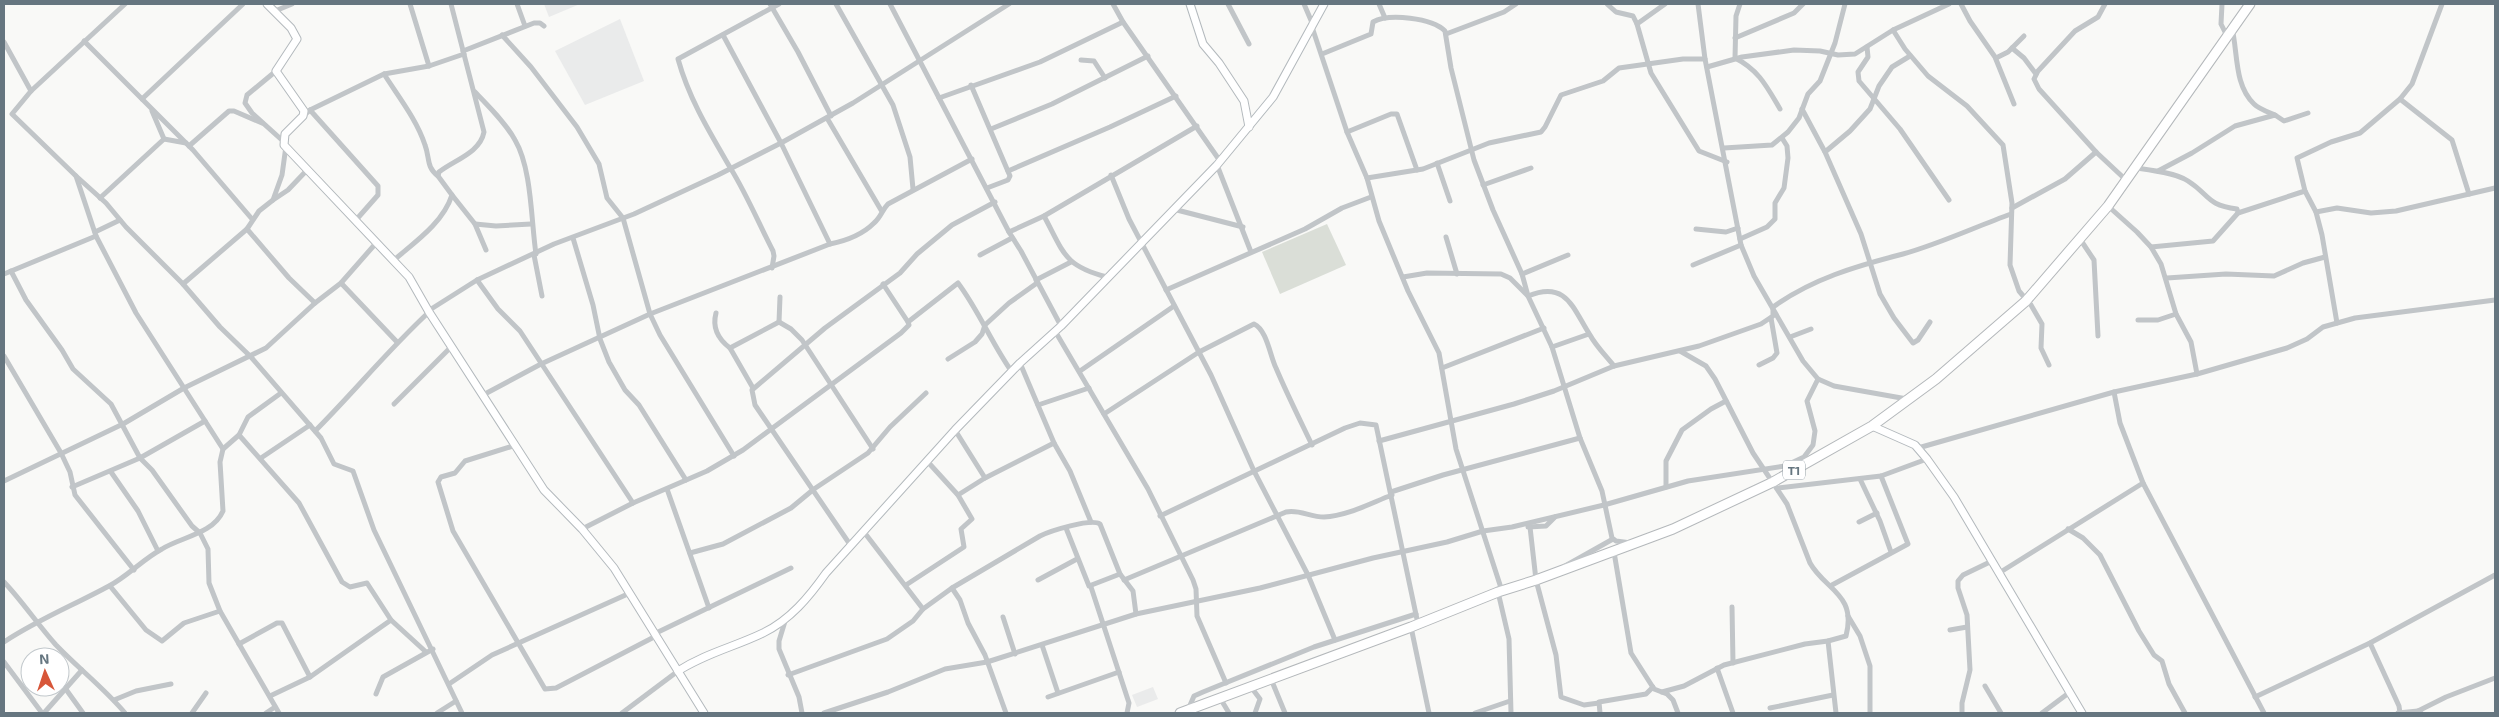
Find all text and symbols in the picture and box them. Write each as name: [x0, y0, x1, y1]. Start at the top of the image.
road number: T1: [1783, 460, 1805, 480]
north arrow: [20, 647, 70, 697]
text: N: [39, 650, 50, 667]

